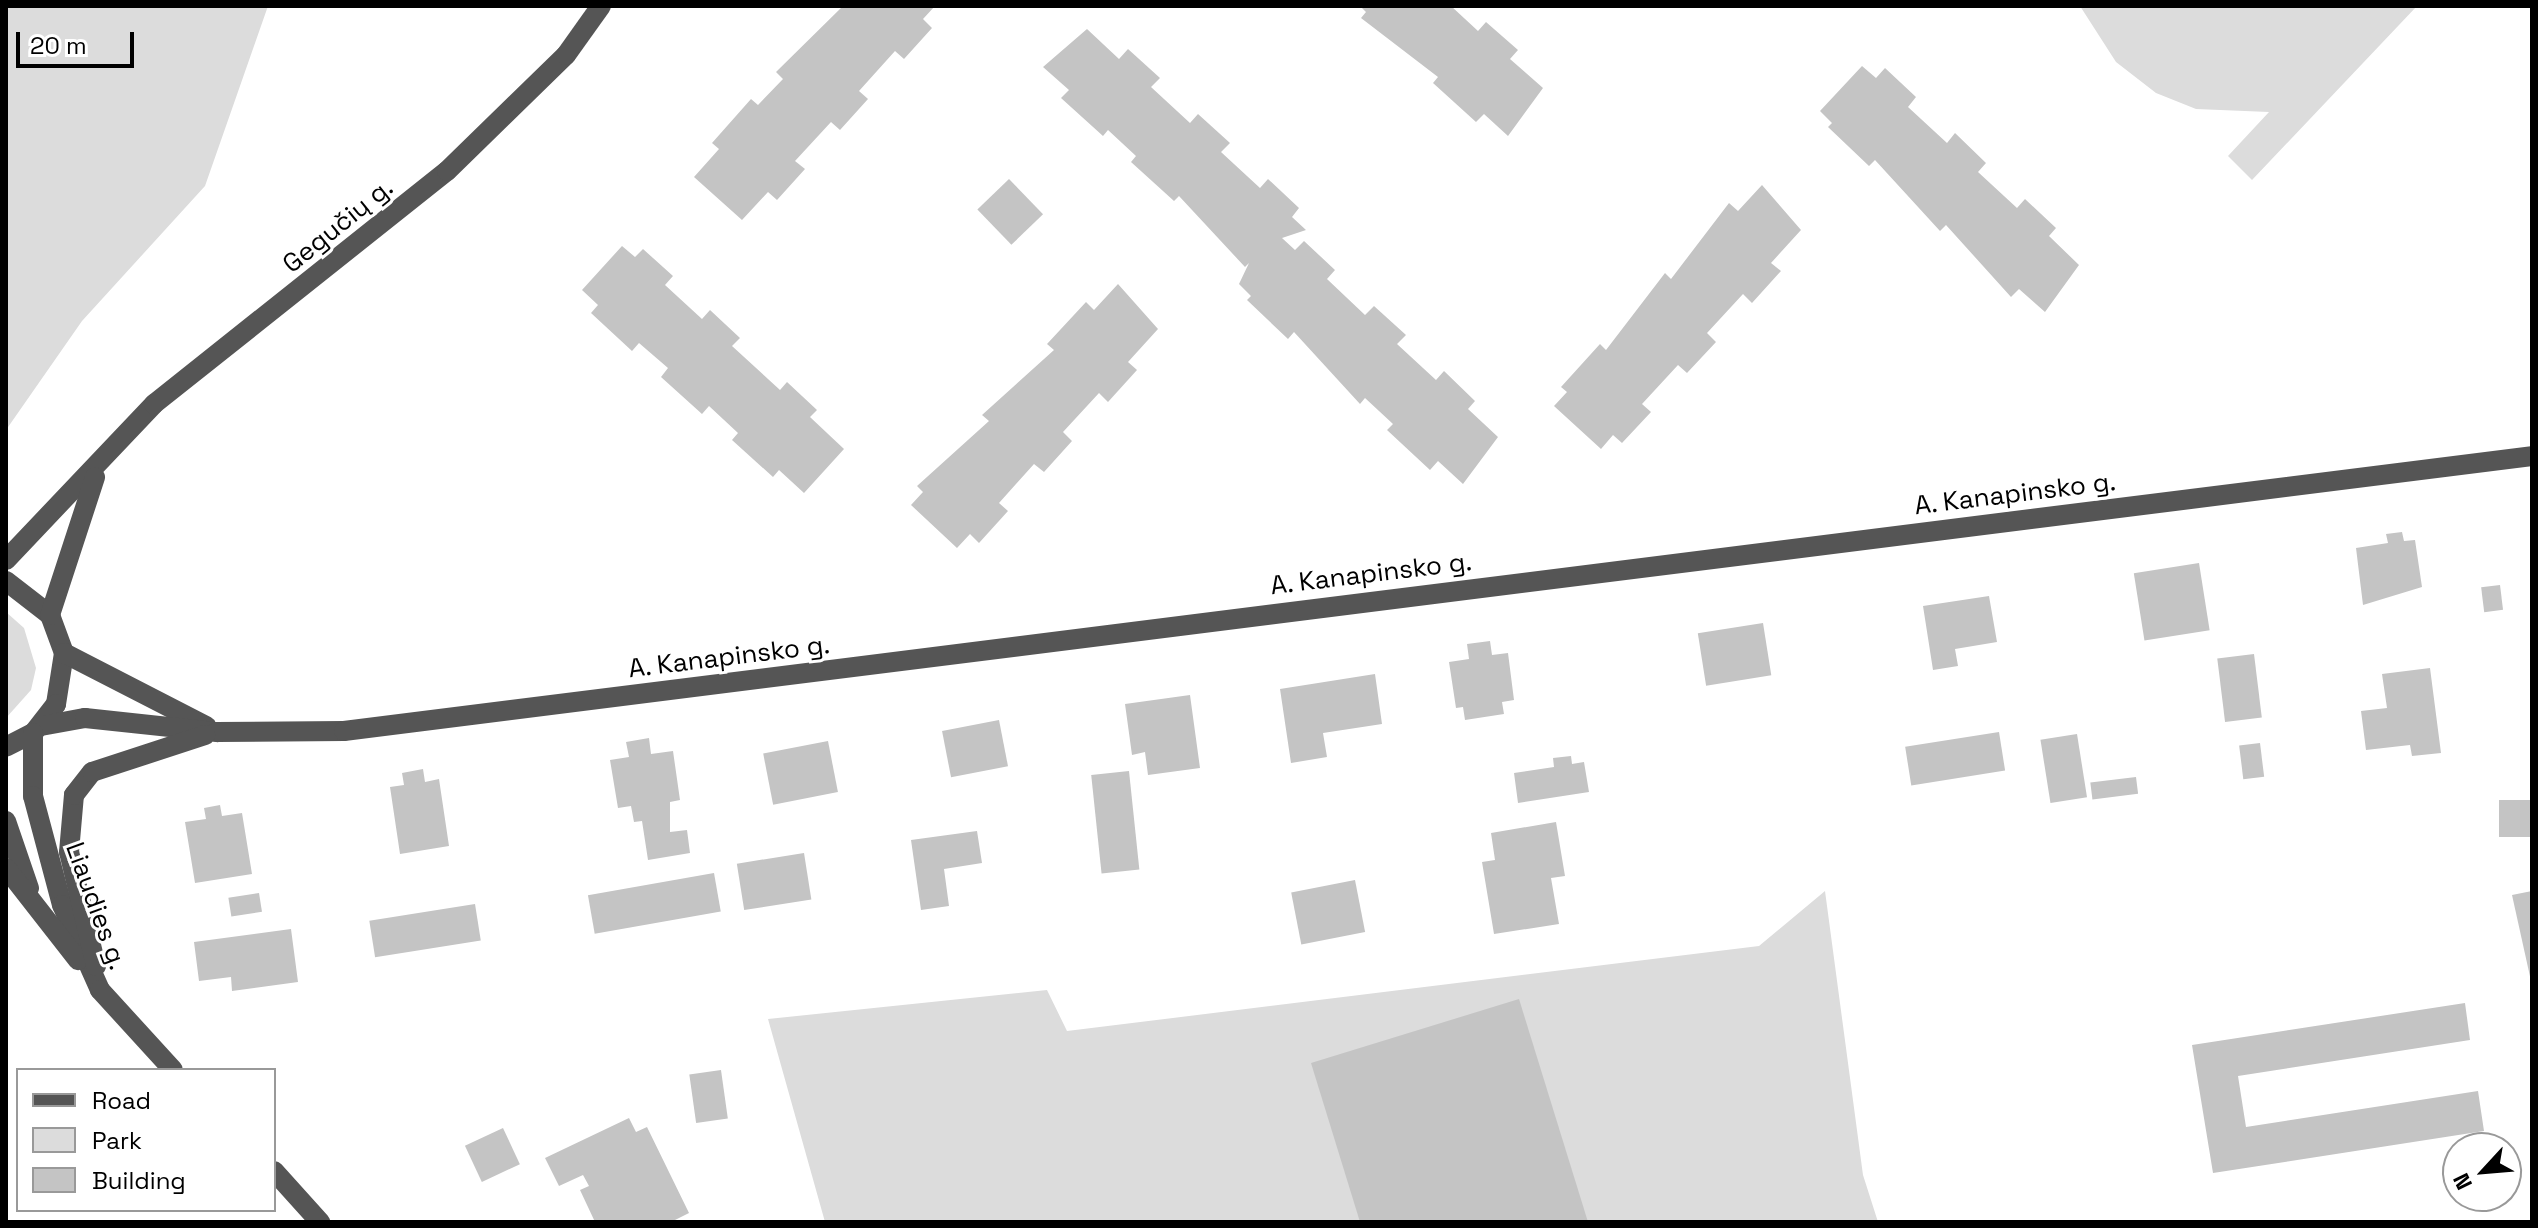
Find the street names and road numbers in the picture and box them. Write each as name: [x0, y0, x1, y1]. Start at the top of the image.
street label: Gegučių g.: [277, 172, 399, 280]
street label: A. Kanapinsko g.: [1912, 466, 2118, 522]
street label: A. Kanapinsko g.: [1268, 546, 1474, 602]
street label: A. Kanapinsko g.: [626, 629, 832, 685]
street label: Liaudies g.: [59, 838, 133, 974]

